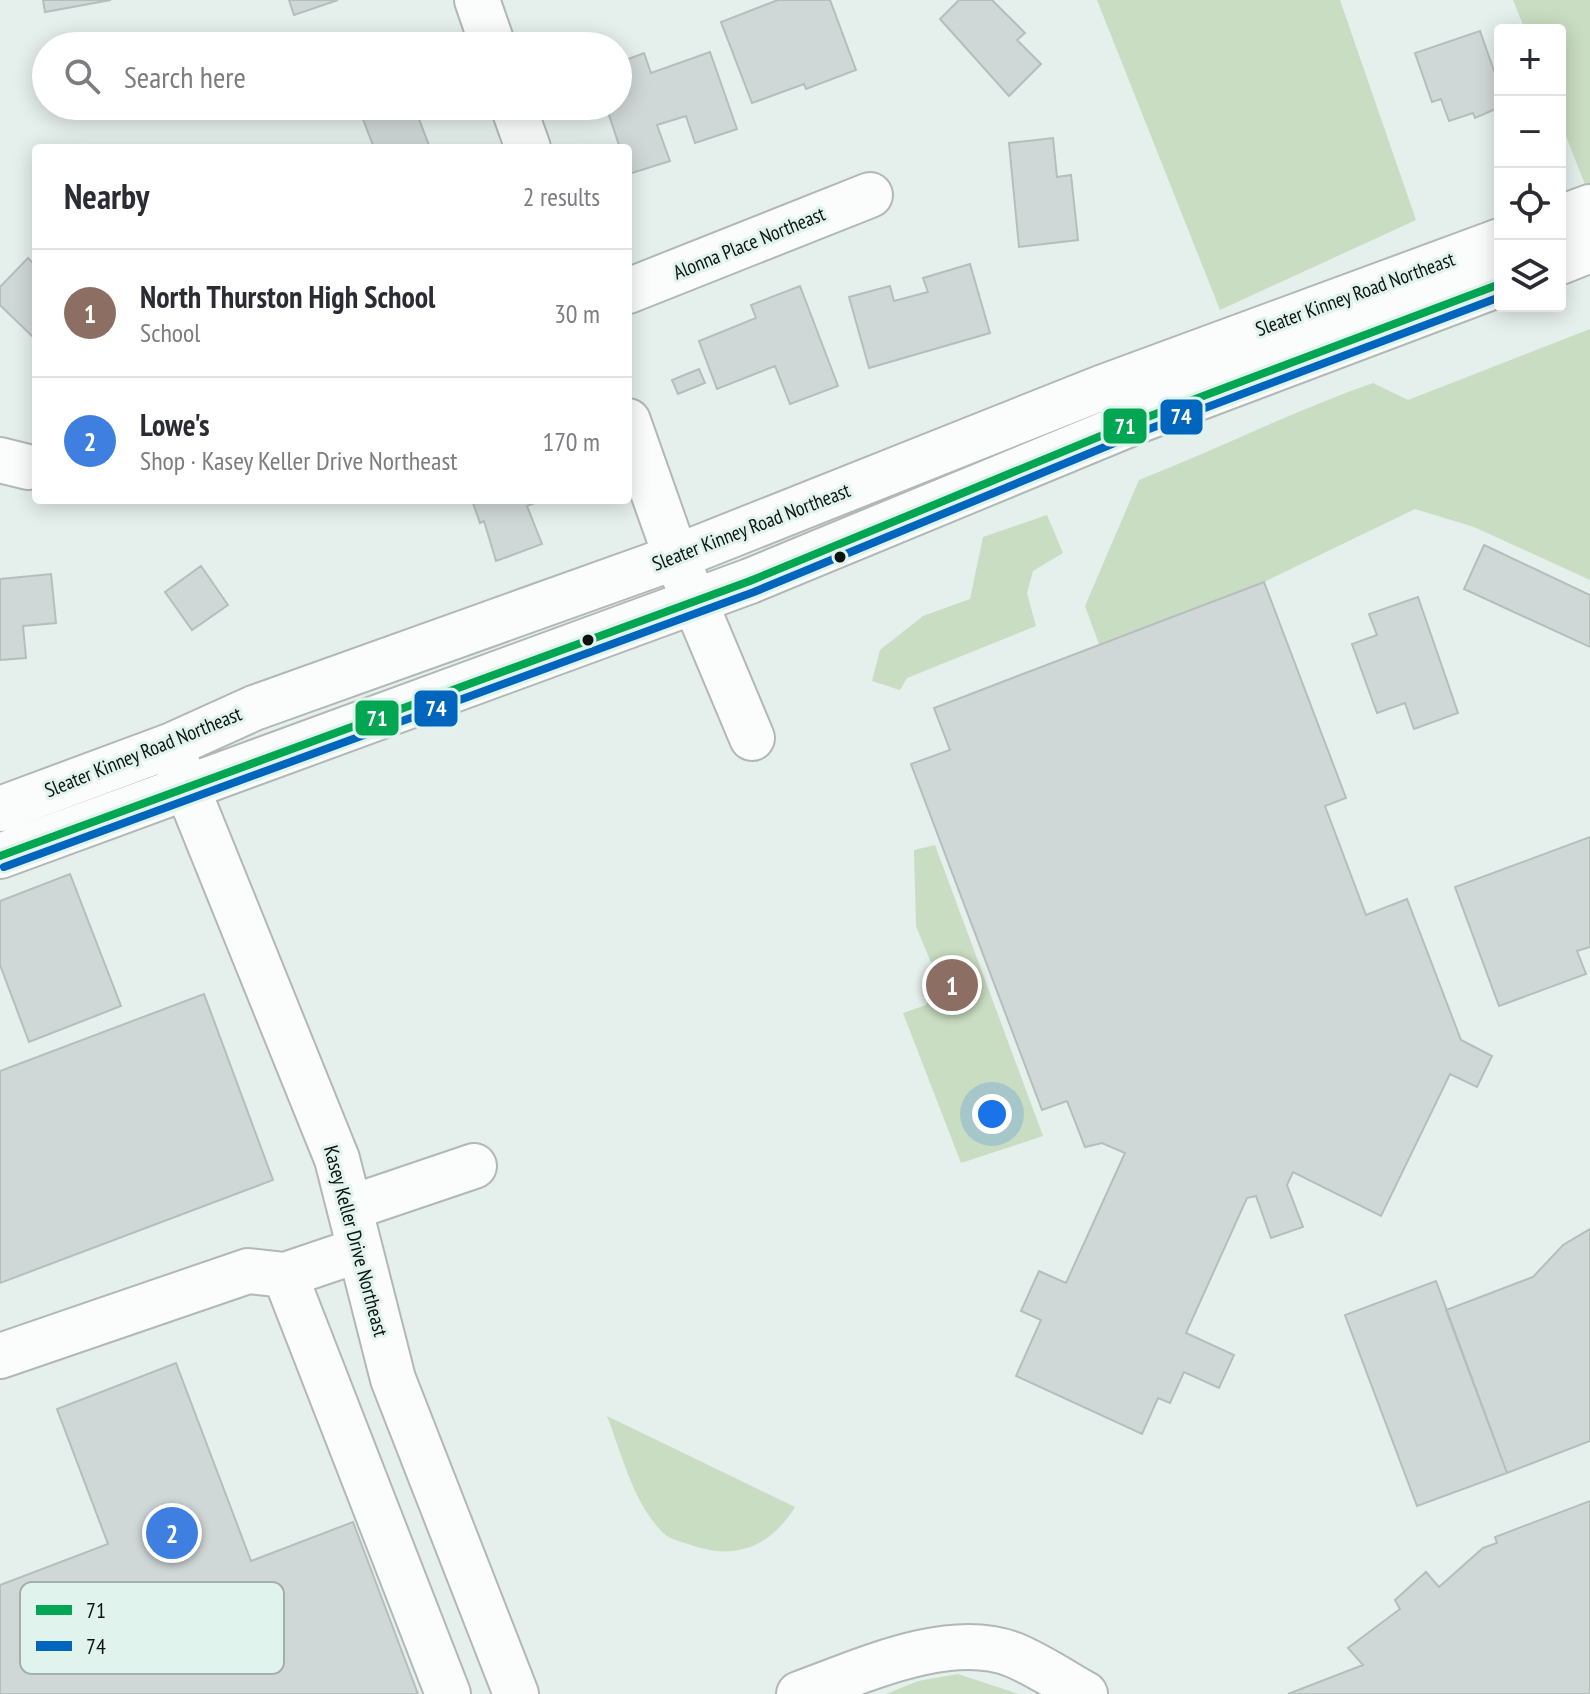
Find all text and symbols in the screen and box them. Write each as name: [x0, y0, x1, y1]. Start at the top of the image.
map controls: [1494, 24, 1566, 312]
button: +: [1494, 24, 1566, 96]
search box: [32, 32, 632, 120]
icon: search: [60, 54, 104, 98]
text: Search here: [124, 57, 246, 96]
button: −: [1494, 96, 1566, 168]
button: locate: [1494, 168, 1566, 240]
text: Nearby: [64, 174, 149, 218]
text: 2 results: [523, 180, 600, 213]
street label: Alonna Place Northeast: [669, 200, 829, 285]
button: layers: [1494, 240, 1566, 312]
street label: Sleater Kinney Road Northeast: [1252, 246, 1459, 342]
text: North Thurston High School: [140, 277, 435, 316]
text: 1: [84, 297, 96, 330]
text: 30 m: [554, 297, 600, 330]
text: School: [140, 316, 200, 349]
line badge: 74: [1159, 398, 1204, 436]
text: 74: [1170, 402, 1192, 430]
text: Lowe's: [140, 405, 209, 444]
line badge: 71: [1102, 407, 1148, 445]
text: 71: [1114, 412, 1136, 440]
text: 2: [84, 425, 96, 458]
text: 170 m: [542, 425, 600, 458]
text: Shop · Kasey Keller Drive Northeast: [140, 444, 457, 477]
street label: Sleater Kinney Road Northeast: [648, 477, 854, 577]
unlabelled marker: [832, 549, 848, 565]
unlabelled marker: [580, 632, 596, 648]
line badge: 74: [413, 689, 459, 728]
text: 74: [425, 694, 447, 722]
line badge: 71: [354, 699, 400, 737]
street label: Sleater Kinney Road Northeast: [41, 700, 246, 803]
text: 71: [366, 704, 388, 732]
pin: 1: [926, 955, 978, 1015]
your location: [972, 1094, 1012, 1134]
street label: Kasey Keller Drive Northeast: [318, 1143, 394, 1340]
pin: 2: [146, 1503, 198, 1563]
legend: [20, 1582, 284, 1674]
text: 71: [86, 1596, 106, 1624]
text: 74: [86, 1632, 106, 1660]

